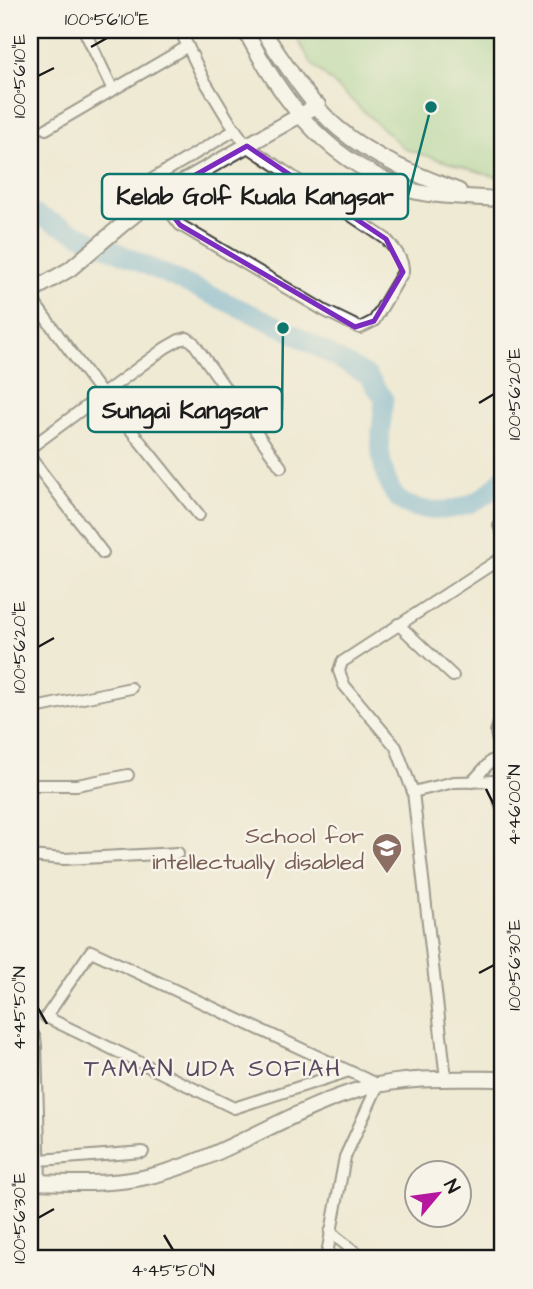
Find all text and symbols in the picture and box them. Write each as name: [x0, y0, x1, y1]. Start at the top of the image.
text: 100°56'10"E: [65, 7, 150, 32]
text: 100°56'10"E: [7, 33, 32, 118]
callout: Kelab Golf Kuala Kangsar: [102, 174, 408, 219]
text: Kelab Golf Kuala Kangsar: [116, 180, 394, 215]
text: 100°56'20"E: [502, 347, 527, 440]
callout: Sungai Kangsar: [88, 387, 282, 432]
text: Sungai Kangsar: [101, 394, 269, 429]
text: 100°56'20"E: [7, 600, 32, 693]
text: 4°46'00"N: [502, 765, 527, 845]
place label: School for intellectually disabled: [152, 820, 364, 879]
school or university icon: School for intellectually disabled: [370, 831, 404, 875]
text: 100°56'30"E: [502, 919, 527, 1011]
text: 4°45'50"N: [7, 966, 32, 1050]
district label: TAMAN UDA SOFIAH: [84, 1052, 342, 1086]
north arrow: [404, 1160, 474, 1230]
text: 100°56'30"E: [7, 1172, 32, 1264]
text: N: [437, 1175, 466, 1198]
text: 4°45'50"N: [131, 1258, 215, 1283]

